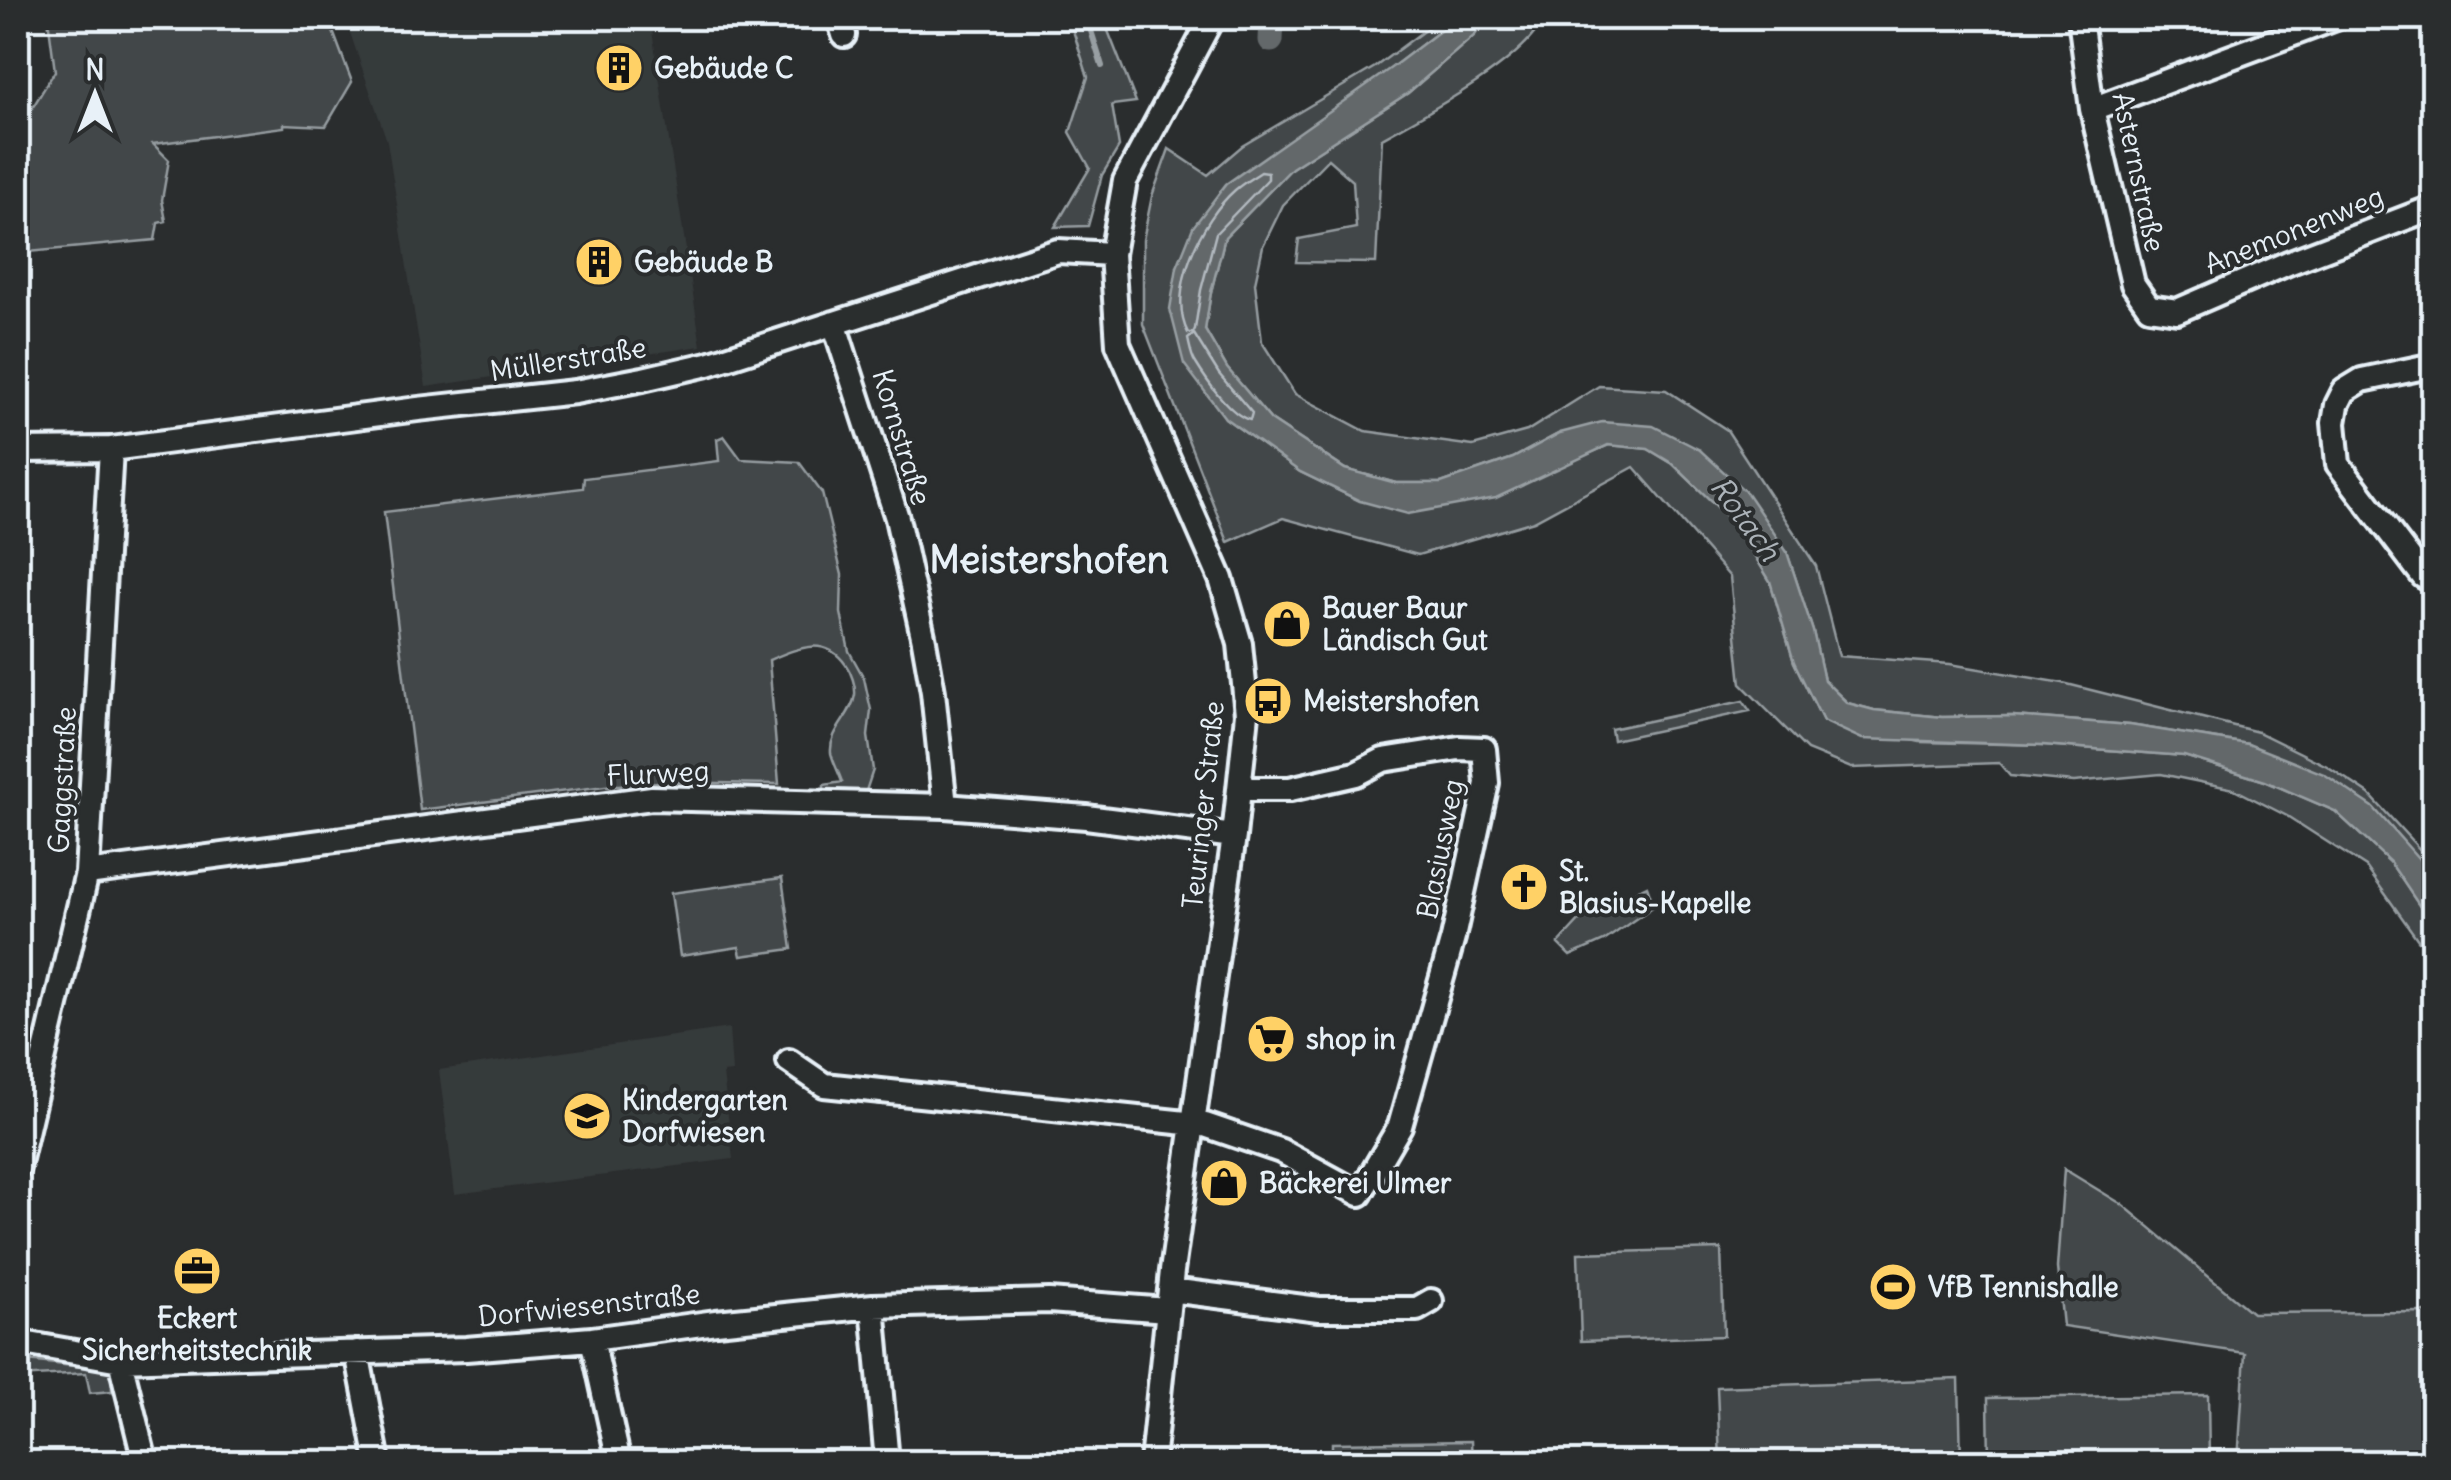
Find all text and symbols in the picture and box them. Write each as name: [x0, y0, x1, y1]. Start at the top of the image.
building icon: Gebäude C: [593, 42, 645, 94]
north arrow: [45, 45, 145, 145]
place label: Gebäude C: [654, 50, 793, 86]
text: N: [85, 52, 105, 88]
street label: Asternstraße: [2105, 89, 2173, 255]
street label: Anemonenweg: [2199, 178, 2389, 282]
building icon: Gebäude B: [573, 236, 625, 288]
place label: Gebäude B: [634, 244, 773, 280]
street label: Müllerstraße: [487, 329, 649, 389]
street label: Kornstraße: [864, 365, 940, 509]
water label: Rotach: [1702, 469, 1790, 569]
district label: Meistershofen: [929, 536, 1169, 583]
place label: Bauer Baur Ländisch Gut: [1322, 590, 1488, 658]
shop icon: Bauer Baur Ländisch Gut: [1261, 598, 1313, 650]
bus stop icon: Meistershofen: [1242, 675, 1294, 727]
place label: Meistershofen: [1303, 683, 1480, 719]
street label: Teuringer Straße: [1174, 699, 1232, 911]
street label: Gaggstraße: [40, 706, 84, 854]
street label: Flurweg: [606, 752, 710, 794]
street label: Blasiusweg: [1409, 776, 1471, 922]
place label: St. Blasius-Kapelle: [1559, 853, 1751, 921]
church icon: St. Blasius-Kapelle: [1498, 861, 1550, 913]
supermarket icon: shop in: [1245, 1013, 1297, 1065]
place label: shop in: [1306, 1021, 1396, 1057]
place label: Kindergarten Dorfwiesen: [622, 1082, 788, 1150]
school or university icon: Kindergarten Dorfwiesen: [561, 1090, 613, 1142]
shop icon: Bäckerei Ulmer: [1198, 1157, 1250, 1209]
place label: Bäckerei Ulmer: [1259, 1165, 1452, 1201]
office icon: Eckert Sicherheitstechnik: [171, 1245, 223, 1297]
sports icon: VfB Tennishalle: [1867, 1261, 1919, 1313]
place label: VfB Tennishalle: [1928, 1269, 2119, 1305]
street label: Dorfwiesenstraße: [476, 1275, 702, 1335]
place label: Eckert Sicherheitstechnik: [82, 1300, 312, 1368]

